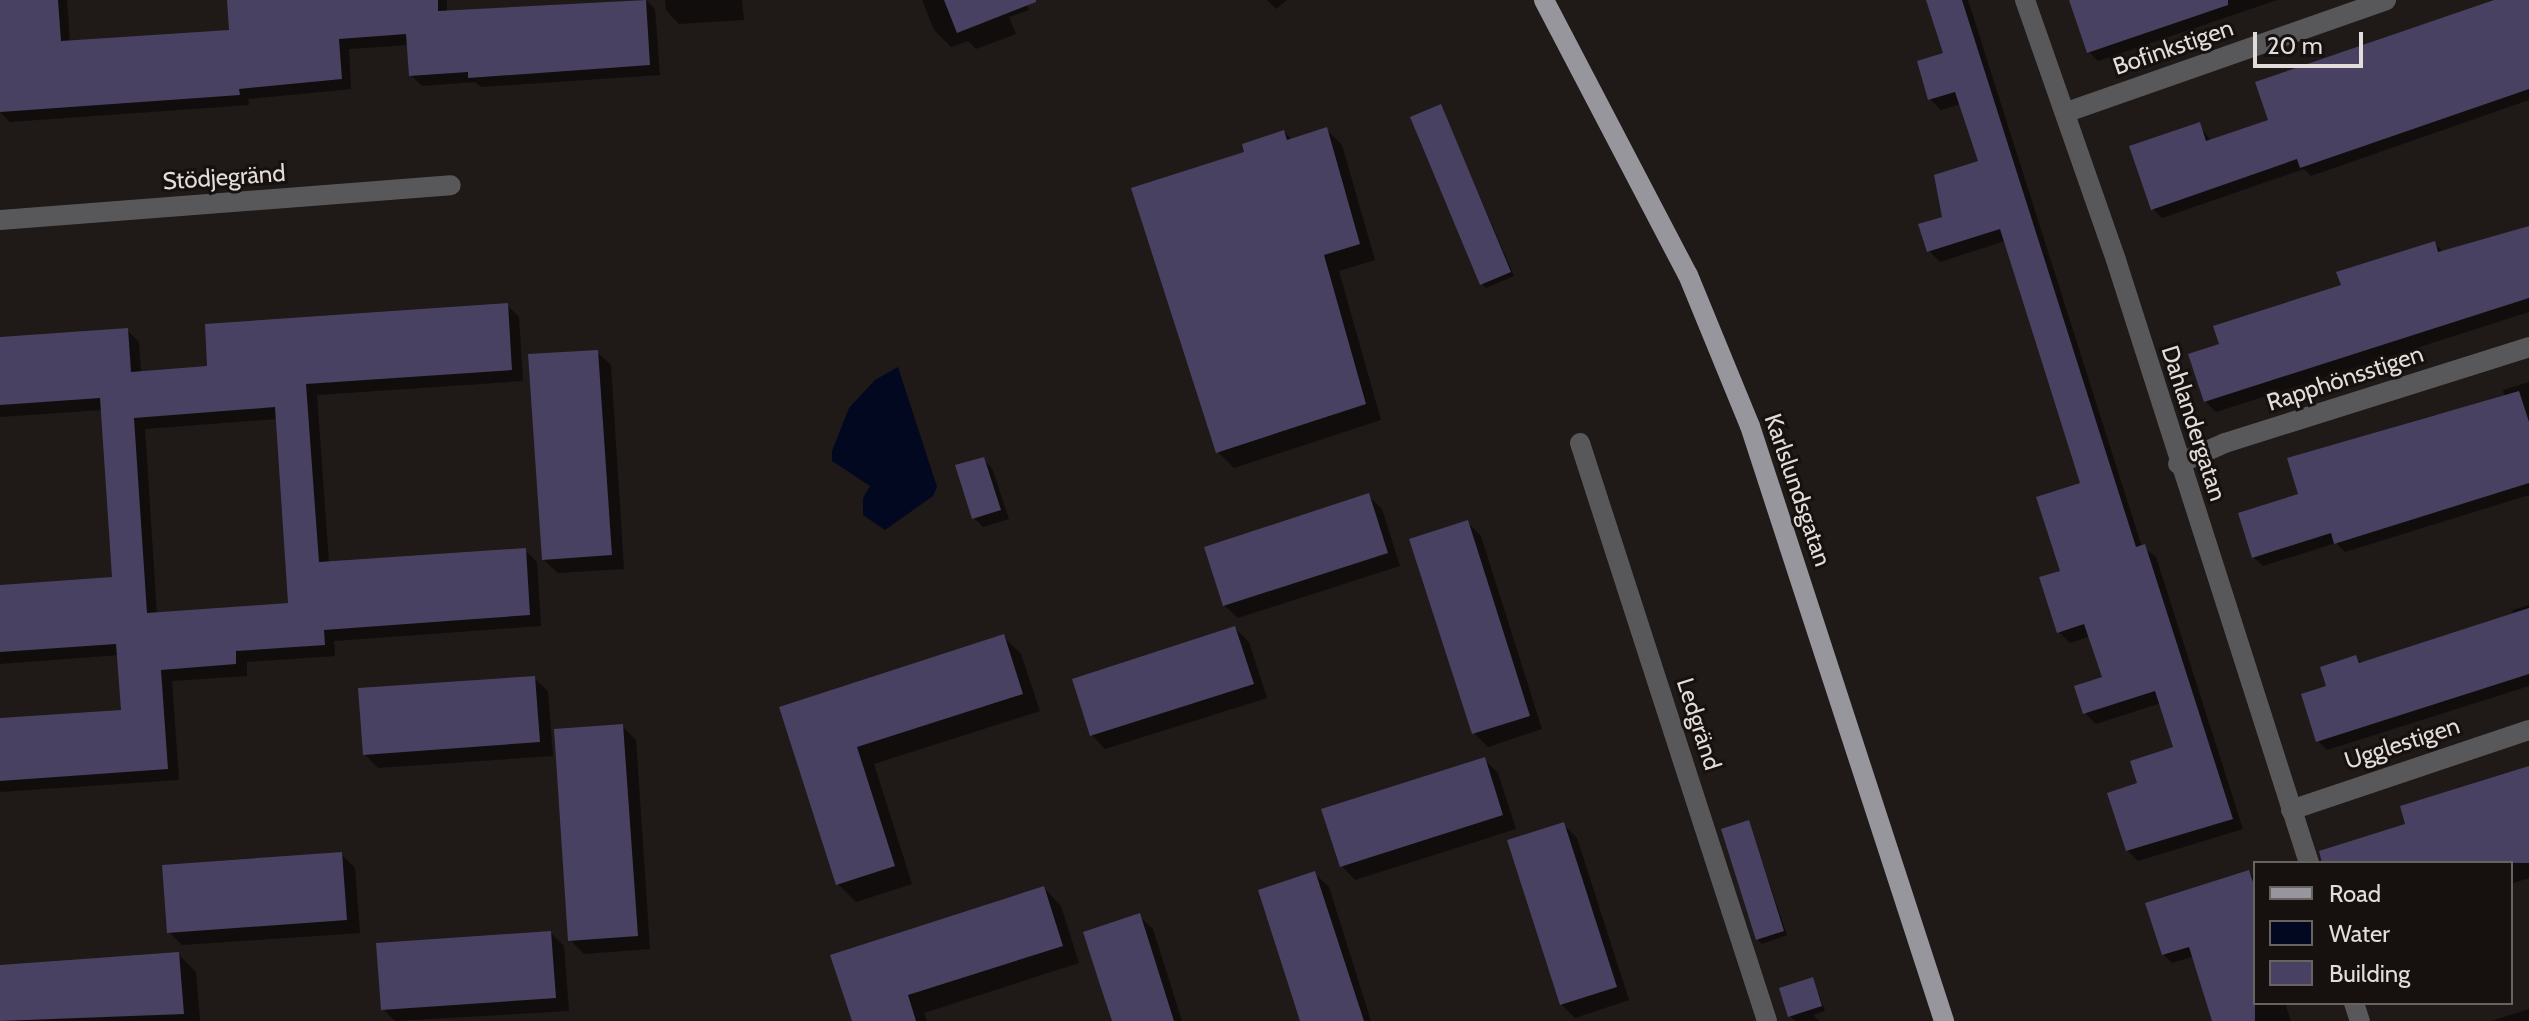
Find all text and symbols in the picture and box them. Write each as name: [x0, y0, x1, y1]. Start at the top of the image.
street label: Bofinkstigen: [2109, 13, 2237, 81]
scale bar: [2257, 16, 2367, 66]
text: 20 m: [2267, 31, 2323, 60]
street label: Stödjegränd: [162, 158, 286, 196]
street label: Rapphönsstigen: [2263, 339, 2427, 417]
street label: Dahlandergatan: [2155, 342, 2233, 504]
street label: Karlslundsgatan: [1758, 410, 1838, 570]
street label: Ledgränd: [1671, 674, 1727, 774]
street label: Ugglestigen: [2341, 711, 2463, 775]
legend: [2253, 861, 2513, 1005]
text: Road: [2329, 879, 2381, 908]
text: Water: [2329, 919, 2390, 948]
text: Building: [2329, 959, 2410, 988]

